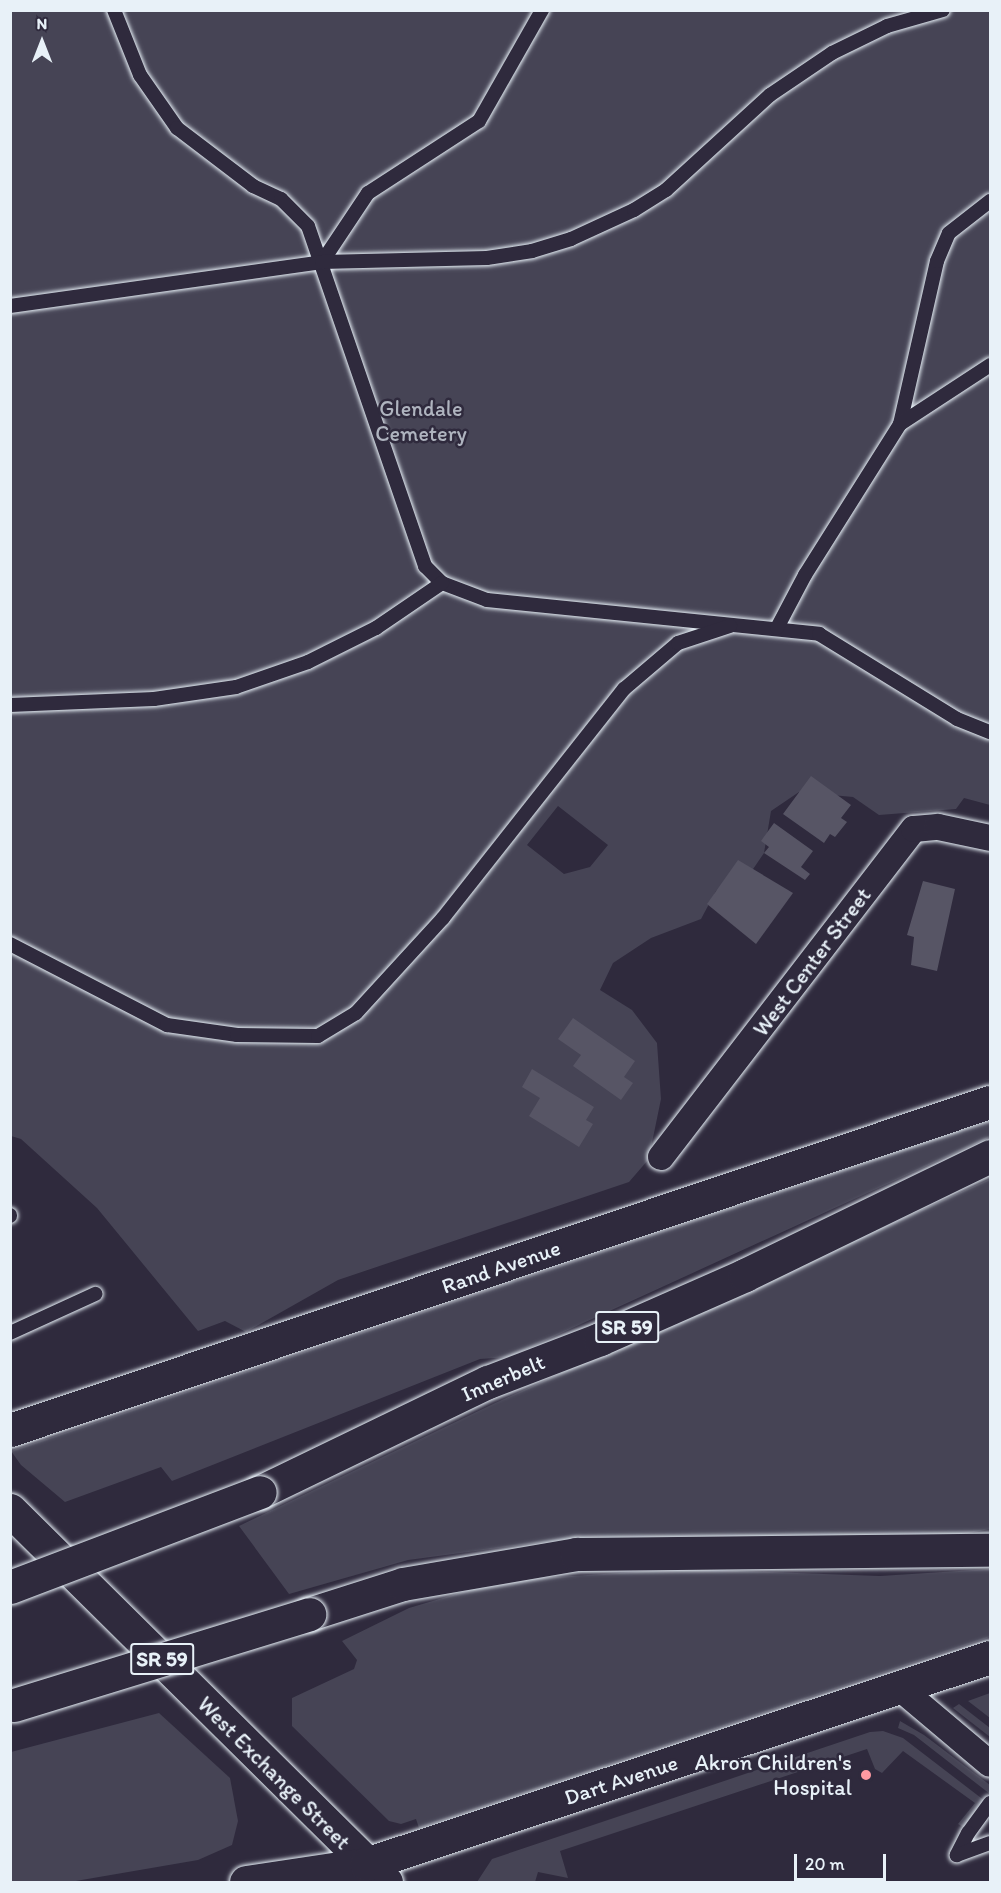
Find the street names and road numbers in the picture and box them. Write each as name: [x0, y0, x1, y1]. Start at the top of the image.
street label: West Center Street: [748, 883, 876, 1041]
street label: Rand Avenue: [439, 1235, 563, 1299]
road number: SR 59: [594, 1309, 660, 1345]
street label: Innerbelt: [457, 1349, 549, 1407]
road number: SR 59: [129, 1641, 195, 1677]
street label: West Exchange Street: [192, 1691, 356, 1855]
street label: Dart Avenue: [561, 1749, 681, 1811]

